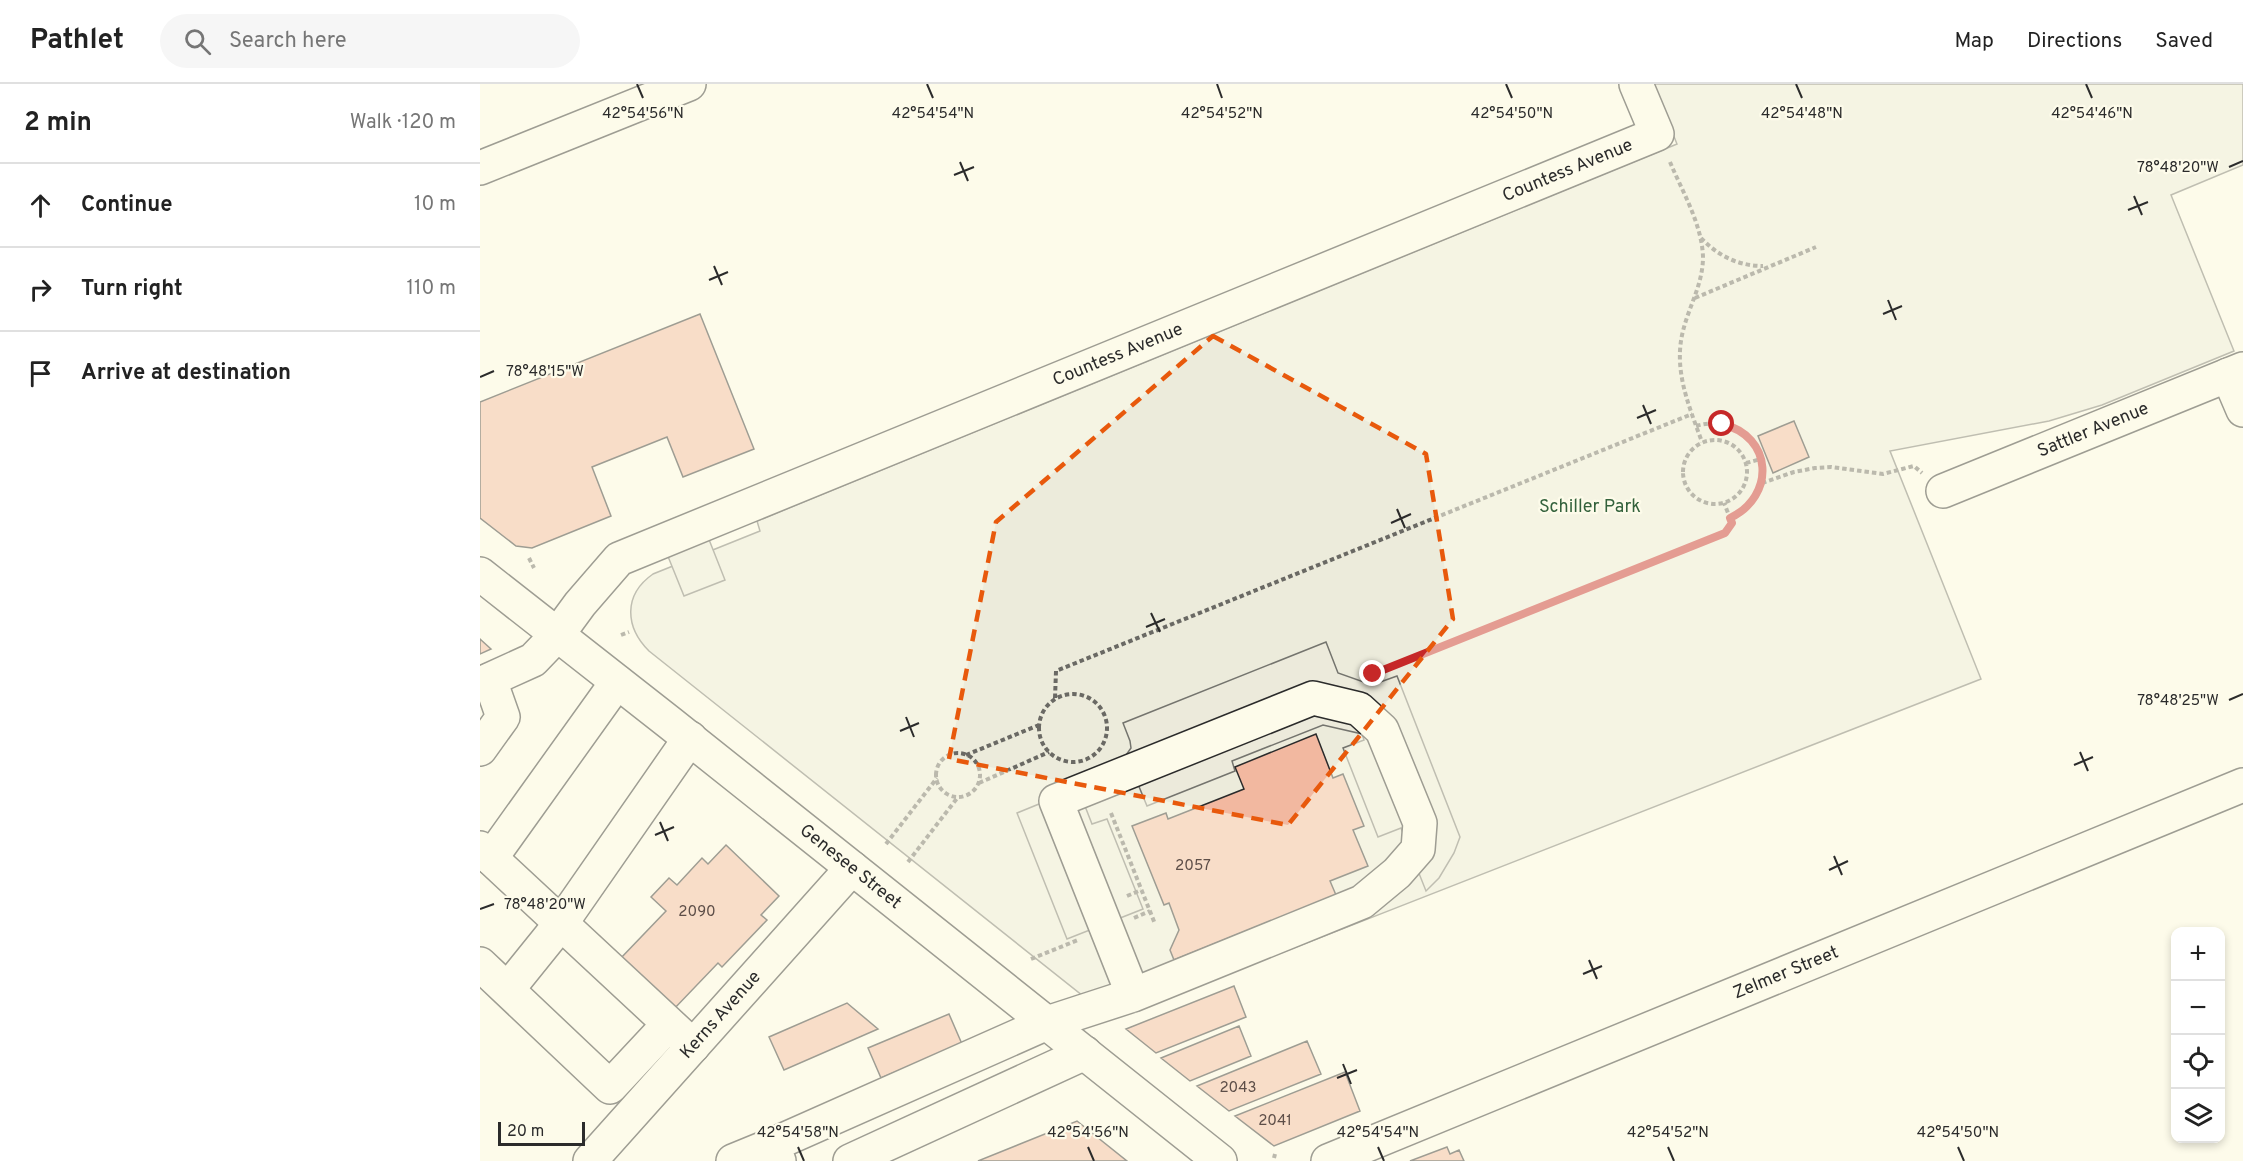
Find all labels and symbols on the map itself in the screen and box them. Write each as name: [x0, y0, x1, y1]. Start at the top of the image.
text: 42°54'56"N: [602, 105, 684, 124]
text: 42°54'54"N: [892, 105, 974, 124]
text: 42°54'52"N: [1181, 105, 1263, 124]
text: 42°54'50"N: [1471, 105, 1553, 124]
text: 42°54'48"N: [1761, 105, 1843, 124]
text: 42°54'46"N: [2051, 105, 2133, 124]
street label: Countess Avenue: [1499, 134, 1636, 208]
text: 78°48'20"W: [2137, 159, 2219, 178]
street label: Countess Avenue: [1049, 318, 1186, 392]
text: 78°48'15"W: [506, 363, 584, 382]
street label: Sattler Avenue: [2034, 397, 2152, 463]
route start: [1708, 410, 1734, 436]
park label: Schiller Park: [1539, 496, 1641, 519]
route end: [1359, 660, 1385, 686]
text: 78°48'25"W: [2137, 692, 2219, 711]
street label: Genesee Street: [795, 819, 906, 914]
house number: 2057: [1175, 857, 1211, 876]
text: 78°48'20"W: [504, 896, 586, 915]
house number: 2090: [678, 903, 716, 922]
street label: Zelmer Street: [1730, 941, 1842, 1005]
street label: Kerns Avenue: [675, 966, 766, 1064]
house number: 2043: [1219, 1079, 1257, 1098]
house number: 2041: [1258, 1112, 1292, 1131]
scale bar: [498, 1119, 585, 1146]
text: 42°54'58"N: [757, 1124, 839, 1143]
text: 42°54'56"N: [1047, 1124, 1129, 1143]
text: 42°54'54"N: [1337, 1124, 1419, 1143]
text: 42°54'52"N: [1627, 1124, 1709, 1143]
text: 42°54'50"N: [1917, 1124, 1999, 1143]

